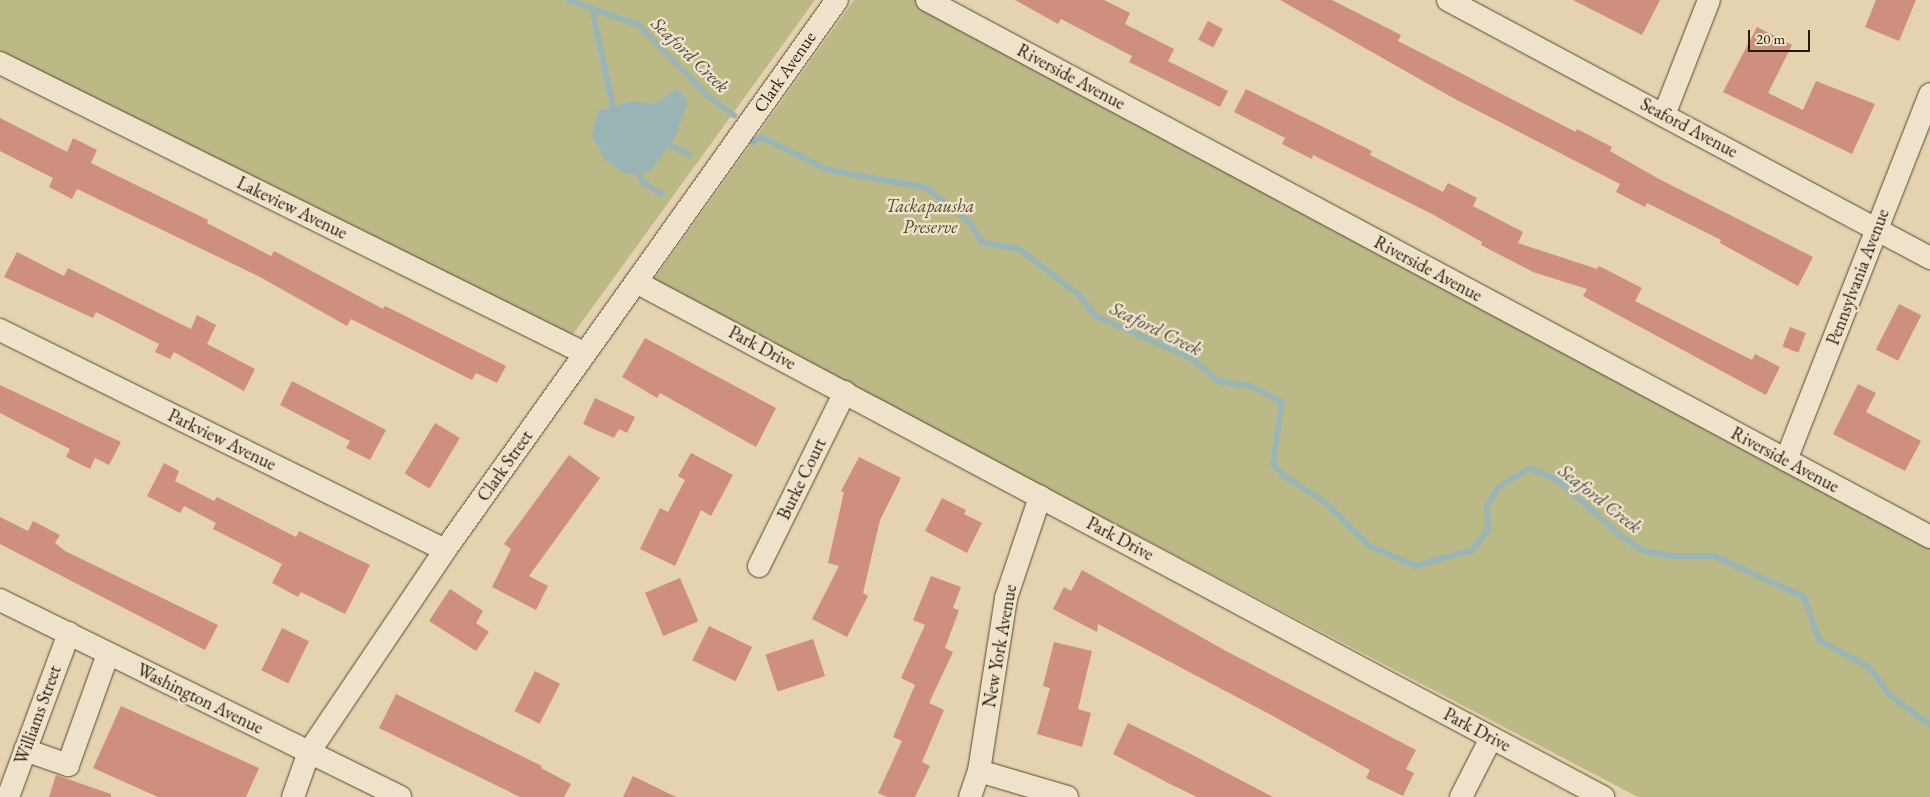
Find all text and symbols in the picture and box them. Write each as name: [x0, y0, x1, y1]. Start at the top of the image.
water label: Seaford Creek: [646, 12, 734, 98]
scale bar: [1750, 20, 1812, 52]
street label: Clark Avenue: [749, 27, 821, 117]
text: 20 m: [1756, 29, 1785, 48]
street label: Riverside Avenue: [1013, 39, 1129, 115]
street label: Seaford Avenue: [1637, 93, 1741, 163]
street label: Lakeview Avenue: [233, 172, 351, 244]
park label: Tackapausha Preserve: [886, 196, 974, 238]
street label: Pennsylvania Avenue: [1822, 206, 1894, 348]
street label: Riverside Avenue: [1370, 231, 1486, 307]
water label: Seaford Creek: [1106, 297, 1206, 361]
street label: Park Drive: [725, 321, 799, 375]
street label: Parkview Avenue: [164, 405, 280, 475]
street label: Riverside Avenue: [1727, 422, 1843, 498]
street label: Clark Street: [473, 426, 537, 506]
street label: Burke Court: [773, 435, 831, 523]
water label: Seaford Creek: [1554, 460, 1646, 538]
street label: Park Drive: [1083, 512, 1157, 566]
street label: New York Avenue: [979, 583, 1021, 709]
street label: Washington Avenue: [133, 659, 267, 739]
street label: Williams Street: [10, 663, 66, 767]
street label: Park Drive: [1440, 703, 1514, 757]

